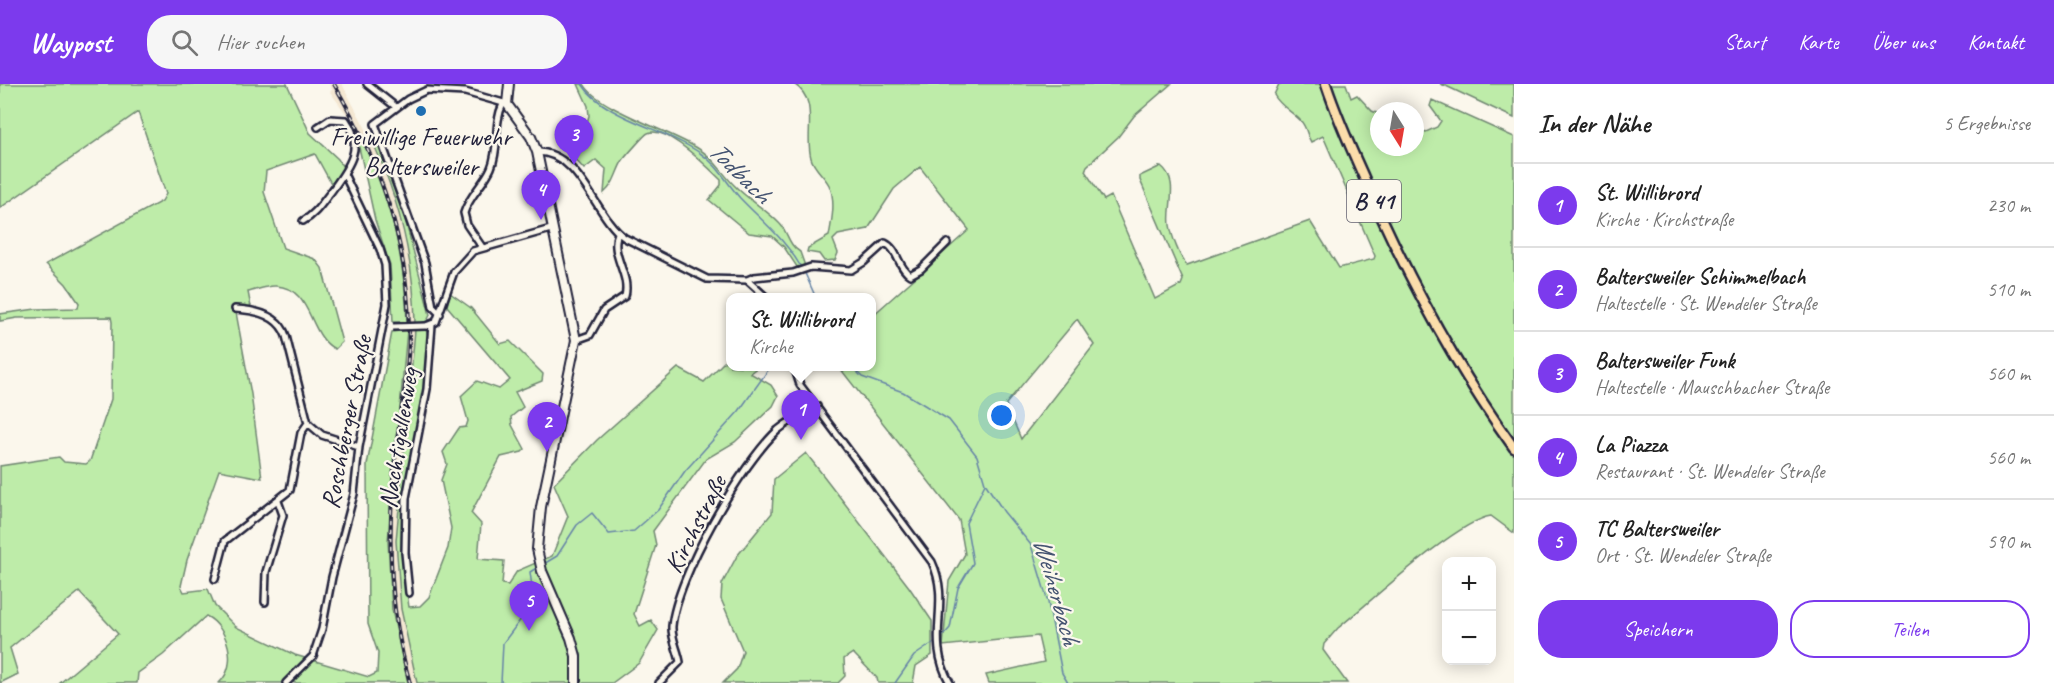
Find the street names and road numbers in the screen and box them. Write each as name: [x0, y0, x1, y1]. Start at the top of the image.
road number: B 41: [1347, 180, 1401, 222]
street label: Roschberger Straße: [314, 330, 380, 512]
street label: Nachtigallenweg: [371, 364, 426, 510]
street label: Kirchstraße: [657, 468, 735, 579]

